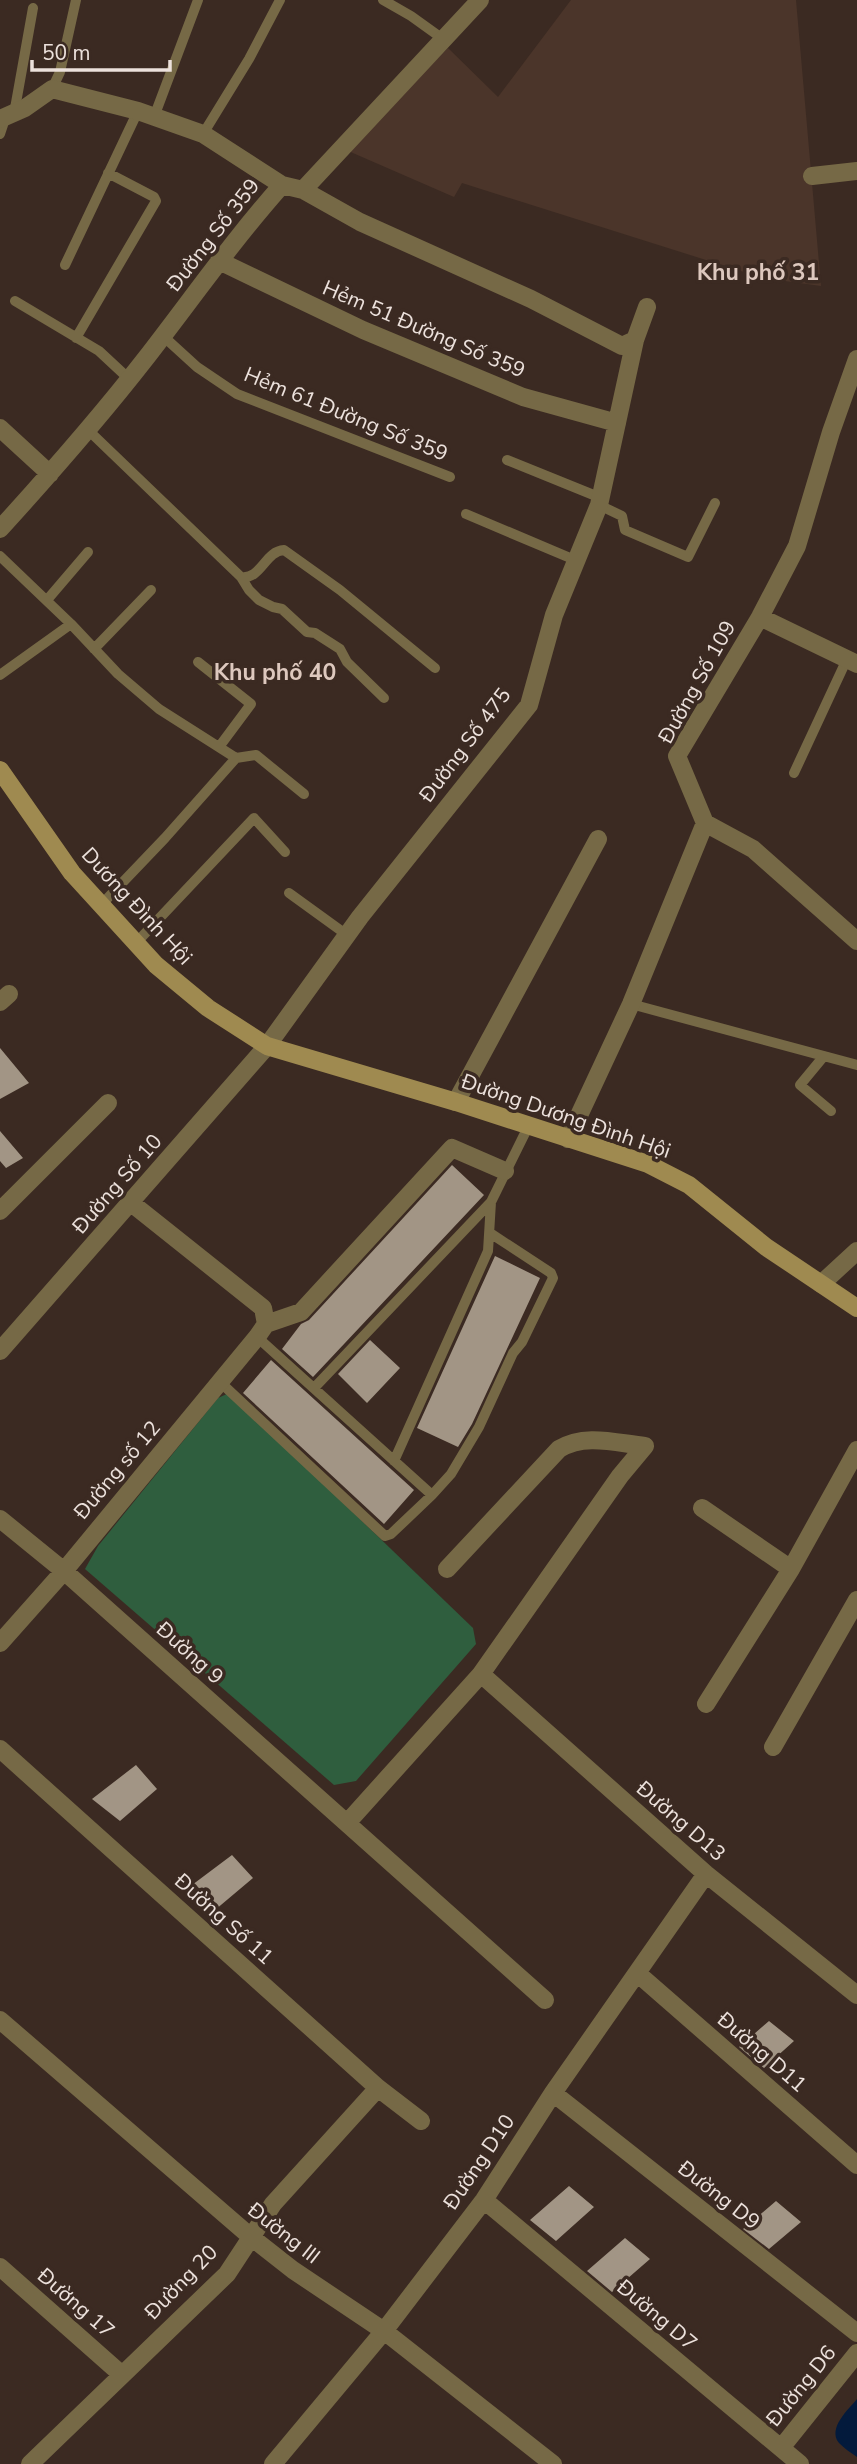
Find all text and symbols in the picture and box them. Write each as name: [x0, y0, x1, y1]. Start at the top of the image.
scale bar: [32, 28, 170, 72]
text: 50 m: [42, 39, 91, 67]
street label: Đường Số 359: [159, 173, 266, 298]
district label: Khu phố 31: [697, 257, 819, 288]
street label: Hẻm 51 Đường Số 359: [318, 274, 530, 384]
street label: Hẻm 61 Đường Số 359: [240, 360, 452, 468]
street label: Đường Số 109: [651, 616, 742, 749]
district label: Khu phố 40: [214, 657, 336, 688]
street label: Đường Số 475: [412, 682, 517, 809]
street label: Dương Đình Hội: [75, 841, 199, 971]
street label: Đường Dương Đình Hội: [457, 1067, 674, 1165]
street label: Đường Số 10: [65, 1128, 168, 1241]
street label: Đường số 12: [67, 1415, 167, 1526]
street label: Đường 9: [150, 1615, 230, 1691]
street label: Đường D13: [630, 1774, 731, 1867]
street label: Đường Số 11: [168, 1866, 279, 1971]
street label: Đường D11: [711, 2005, 812, 2098]
street label: Đường D10: [436, 2109, 521, 2216]
street label: Đường D9: [671, 2154, 766, 2236]
street label: Đường III: [241, 2195, 326, 2270]
street label: Đường 20: [138, 2239, 224, 2326]
street label: Đường 17: [31, 2261, 121, 2344]
street label: Đường D7: [610, 2273, 703, 2357]
street label: Đường D6: [759, 2340, 842, 2433]

